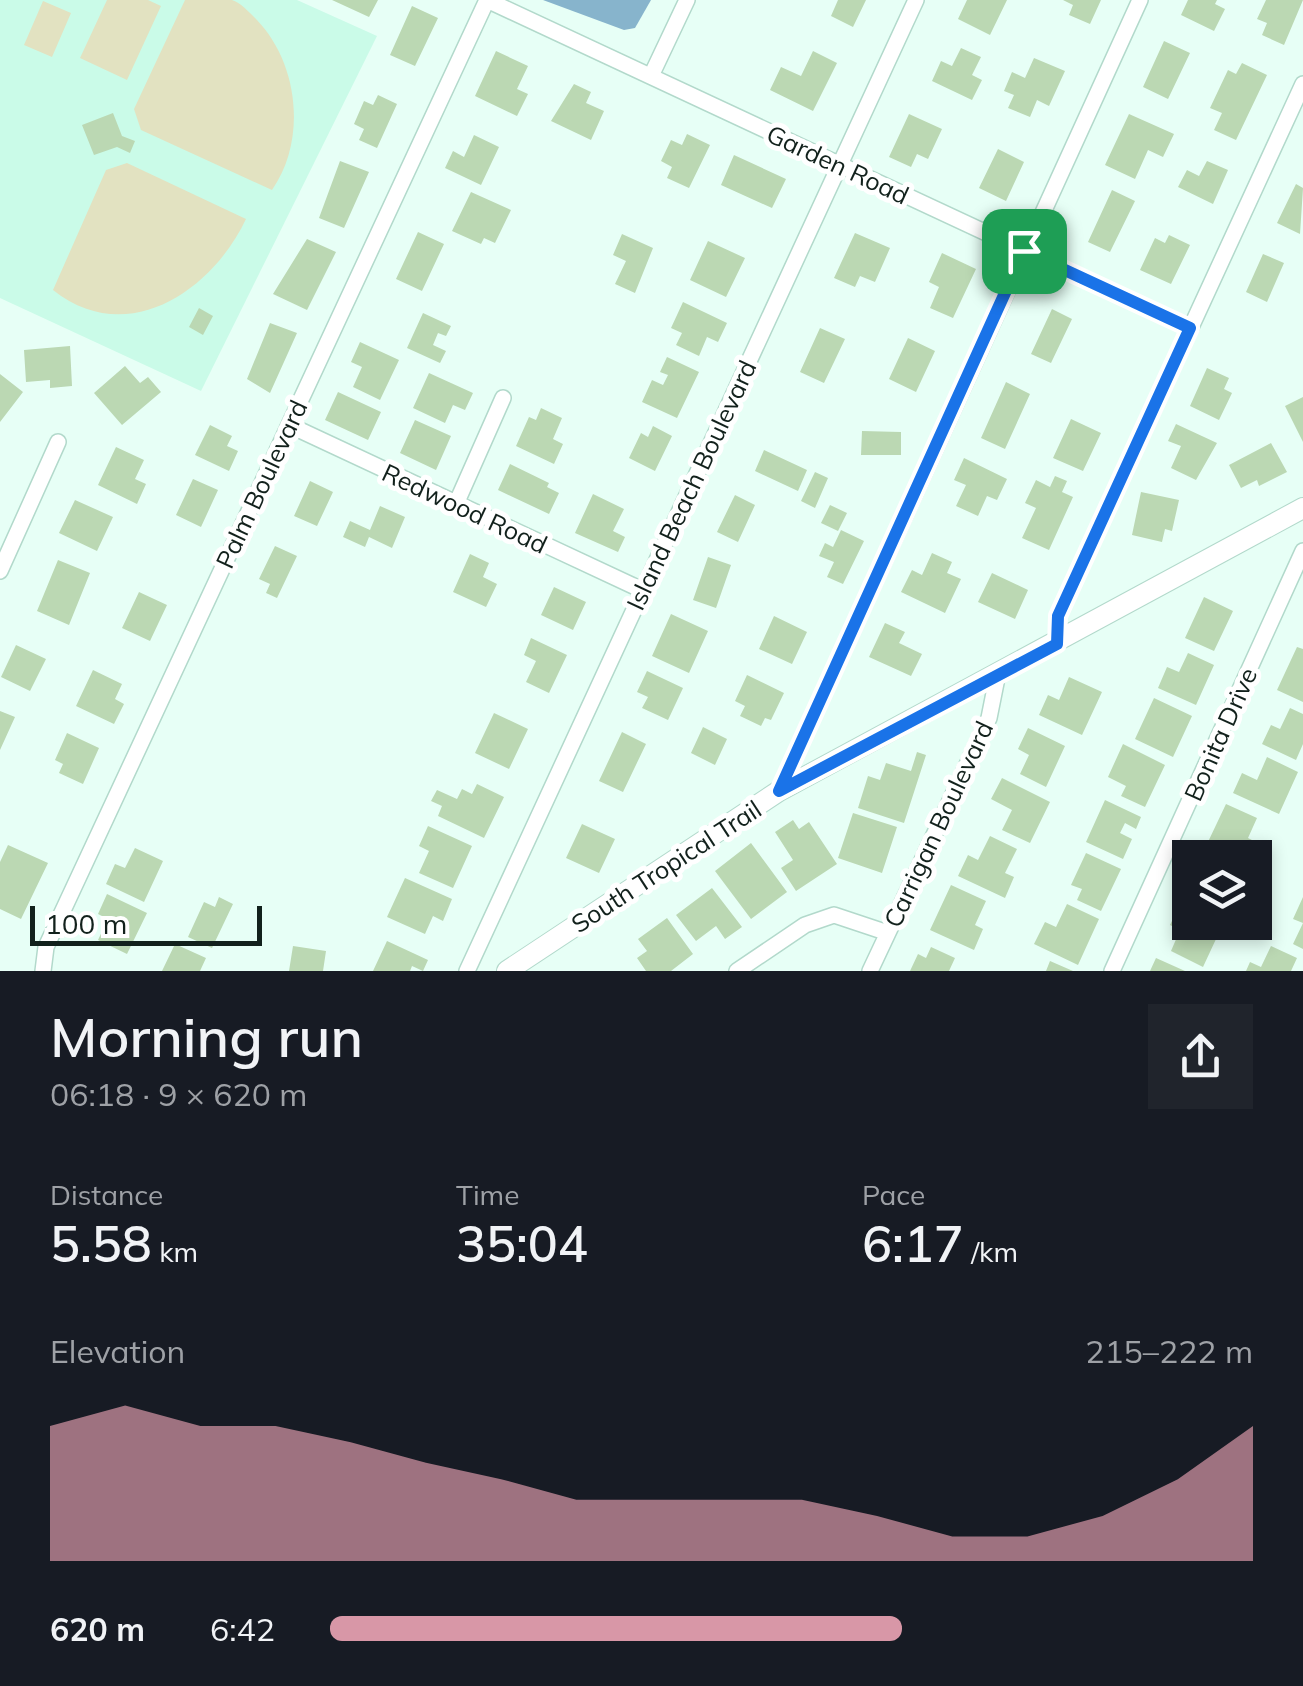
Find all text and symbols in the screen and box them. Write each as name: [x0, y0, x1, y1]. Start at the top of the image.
street label: Garden Road: [762, 118, 914, 210]
pin: [982, 209, 1067, 294]
icon: arrive: [997, 224, 1052, 279]
street label: Island Beach Boulevard: [619, 355, 763, 615]
street label: Palm Boulevard: [208, 395, 314, 573]
street label: Redwood Road: [378, 456, 552, 560]
street label: Bonita Drive: [1177, 663, 1263, 805]
street label: Carrigan Boulevard: [877, 716, 999, 932]
street label: South Tropical Trail: [565, 793, 767, 939]
map controls: [1172, 840, 1272, 940]
button: layers: [1172, 840, 1272, 940]
scale bar: [30, 901, 262, 946]
text: 100 m: [45, 906, 127, 941]
text: Morning run: [50, 1002, 363, 1071]
button: share: [1148, 1004, 1253, 1109]
text: 06:18 · 9 × 620 m: [50, 1074, 307, 1114]
text: Distance: [50, 1177, 163, 1212]
text: Time: [456, 1177, 519, 1212]
text: Pace: [862, 1177, 925, 1212]
text: 5.58: [50, 1212, 152, 1275]
text: 35:04: [456, 1212, 588, 1275]
text: 6:17: [862, 1212, 964, 1275]
text: km: [152, 1234, 198, 1269]
text: /km: [964, 1234, 1018, 1269]
text: Elevation: [50, 1331, 185, 1371]
text: 215–222 m: [1085, 1331, 1253, 1371]
text: 620 m: [50, 1609, 145, 1649]
text: 6:42: [210, 1609, 275, 1649]

